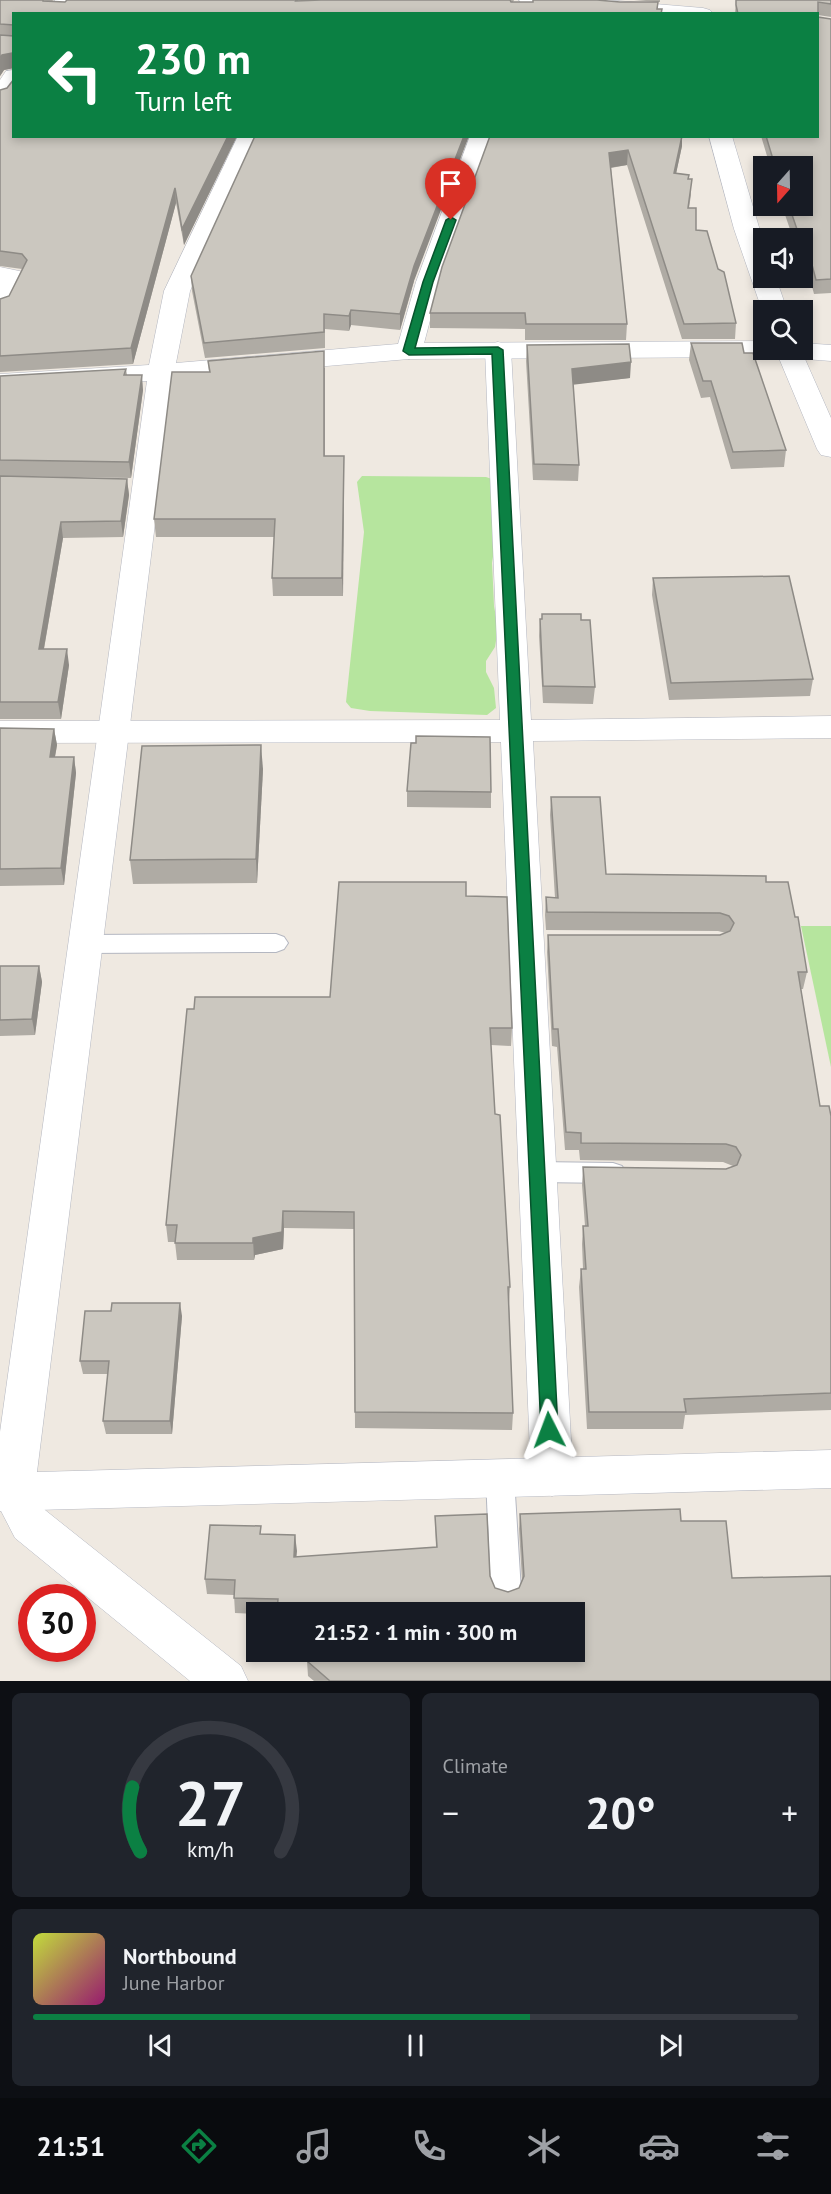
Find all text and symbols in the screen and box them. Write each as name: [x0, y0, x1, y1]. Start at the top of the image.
text: 230 m: [135, 31, 251, 86]
icon: left: [36, 36, 114, 114]
text: Turn left: [135, 84, 232, 118]
north arrow: [753, 156, 813, 216]
map controls: [753, 156, 813, 360]
pin: [425, 158, 476, 220]
icon: arrive: [434, 167, 467, 200]
button: sound: [753, 228, 813, 288]
button: search: [753, 300, 813, 360]
position arrow: [517, 1398, 581, 1462]
speed limit sign: 30: [18, 1584, 96, 1662]
text: 21:52 · 1 min · 300 m: [314, 1618, 517, 1646]
text: Climate: [443, 1753, 508, 1779]
text: 27: [175, 1762, 246, 1843]
text: 20°: [585, 1783, 656, 1841]
text: −: [443, 1791, 459, 1834]
text: +: [781, 1791, 798, 1834]
text: km/h: [187, 1835, 234, 1863]
text: Northbound: [123, 1942, 237, 1970]
text: June Harbor: [123, 1970, 225, 1996]
icon: previous: [144, 2029, 177, 2062]
icon: pause: [399, 2029, 432, 2062]
icon: next: [654, 2029, 687, 2062]
icon: directions: [178, 2125, 220, 2167]
icon: music: [293, 2125, 335, 2167]
icon: phone: [408, 2125, 450, 2167]
icon: climate: [523, 2125, 565, 2167]
icon: car: [638, 2125, 680, 2167]
icon: filters: [752, 2125, 794, 2167]
text: 21:51: [36, 2129, 105, 2163]

